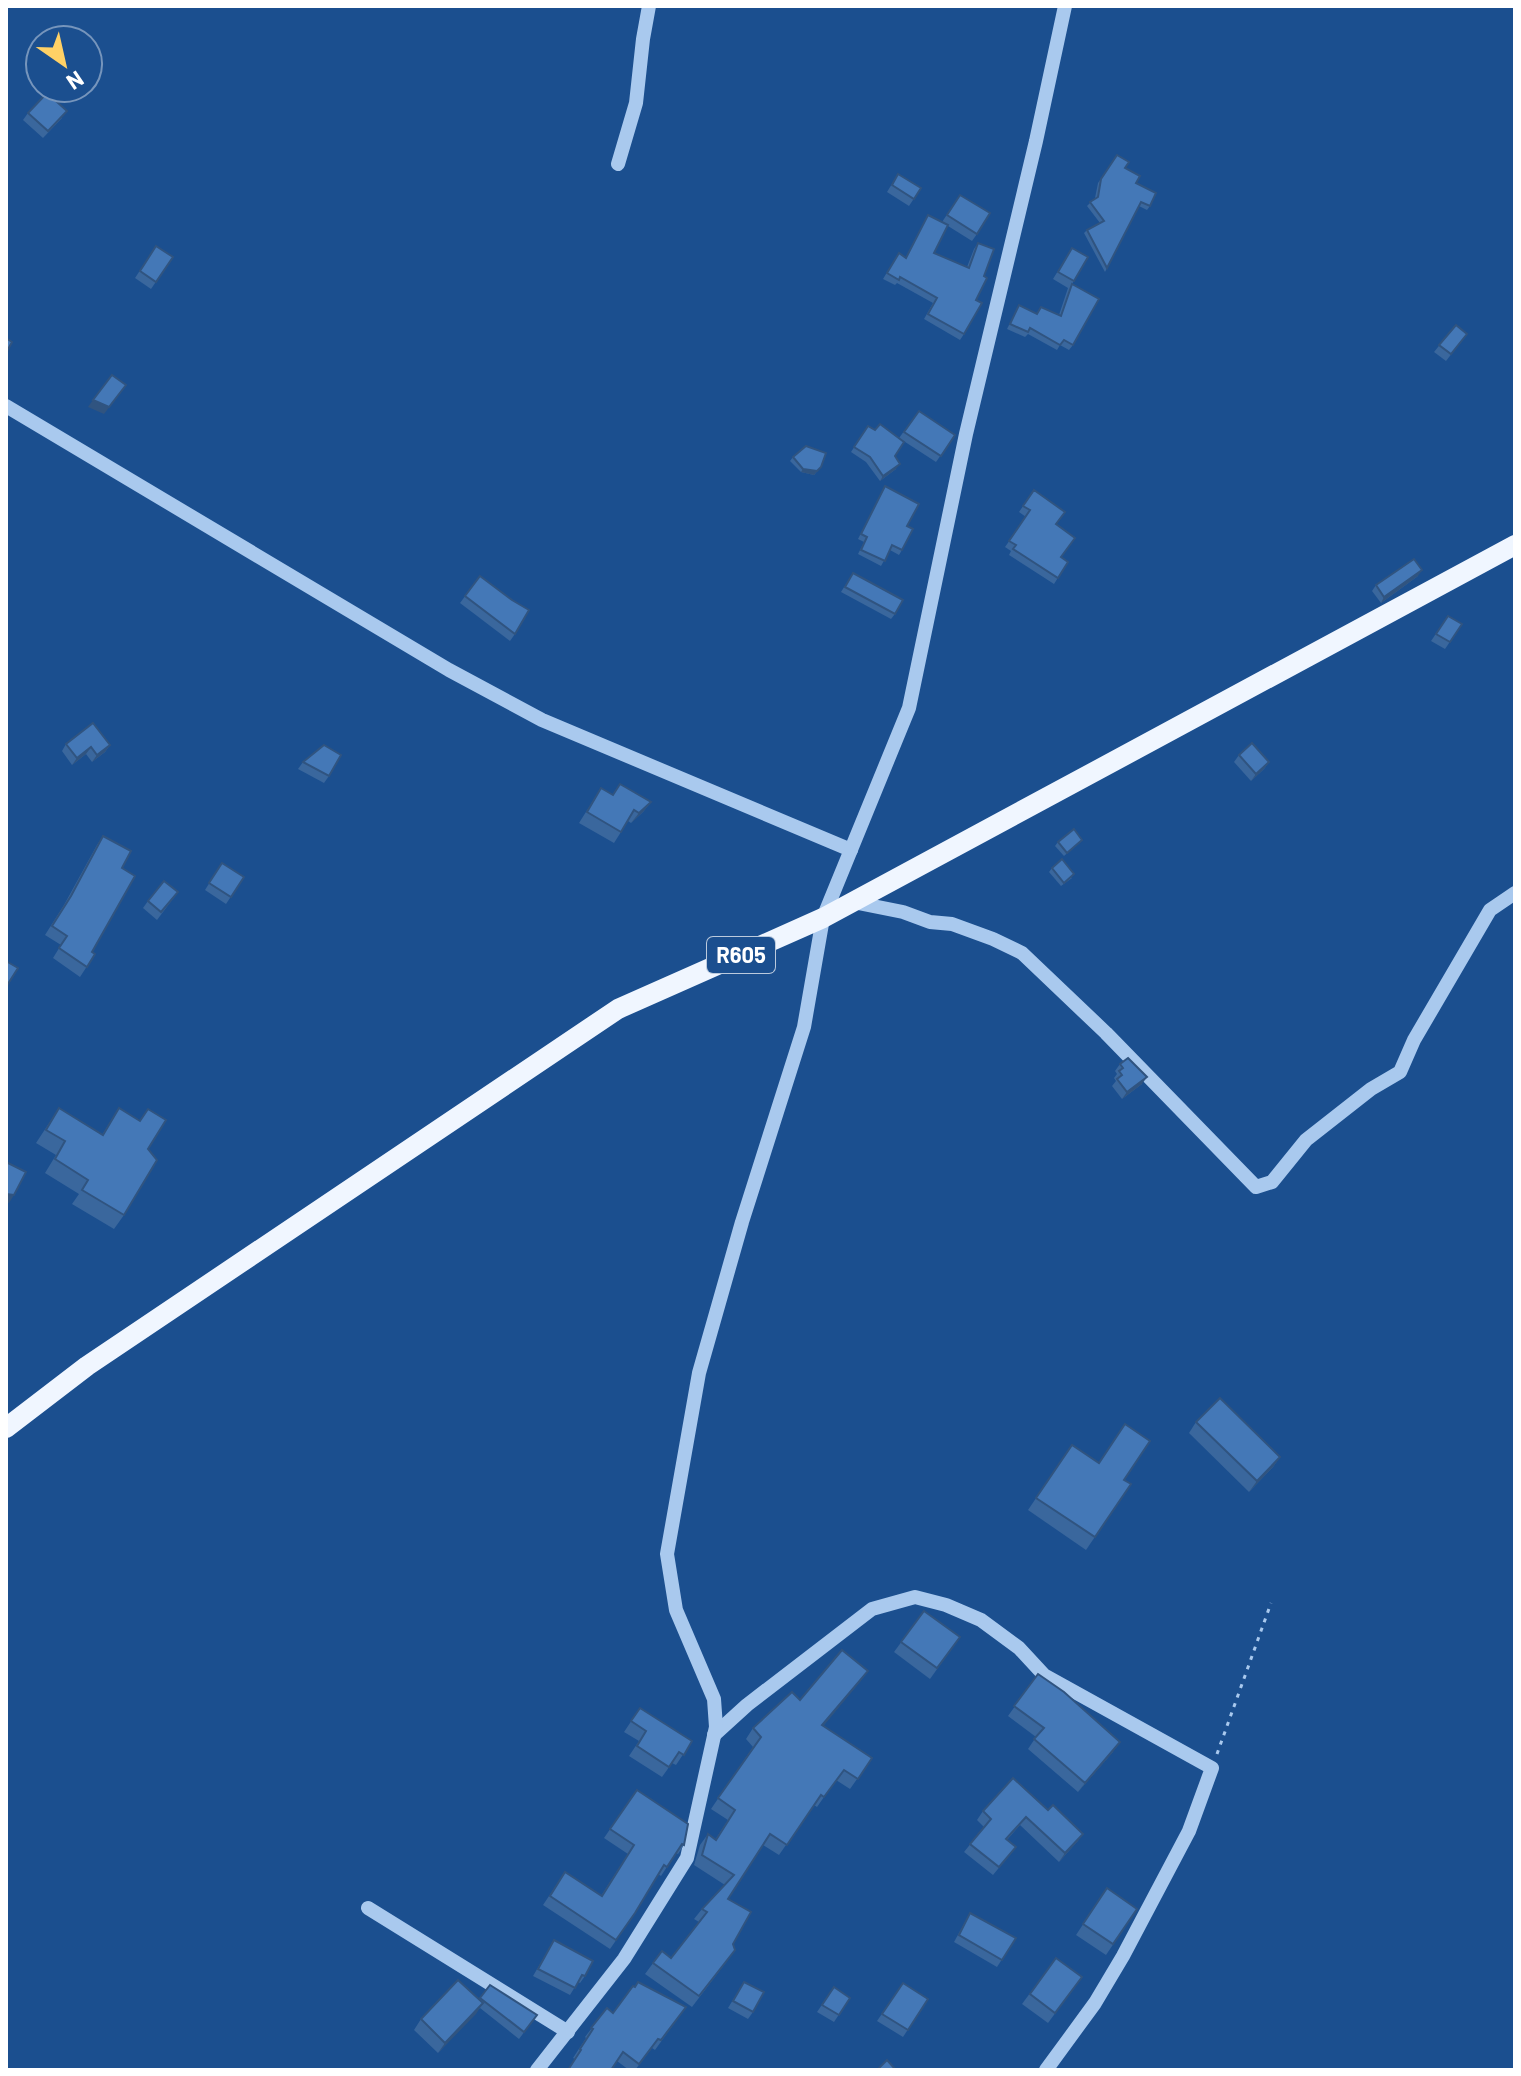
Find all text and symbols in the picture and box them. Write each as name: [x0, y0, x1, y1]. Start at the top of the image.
north arrow: [24, 24, 104, 104]
text: N: [62, 67, 89, 96]
road number: R605: [707, 937, 775, 973]

